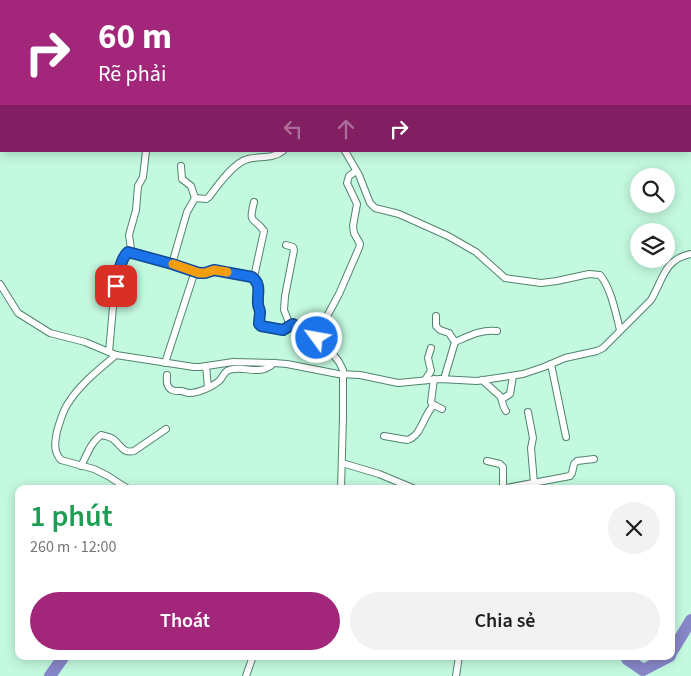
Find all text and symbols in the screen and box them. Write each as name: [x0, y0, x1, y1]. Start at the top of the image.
text: 60 m: [98, 12, 172, 62]
icon: right: [15, 20, 80, 85]
text: Rẽ phải: [98, 58, 166, 90]
icon: left: [279, 115, 307, 143]
icon: ahead: [332, 115, 360, 143]
icon: right: [385, 115, 413, 143]
map controls: [630, 168, 675, 268]
button: search: [630, 168, 675, 213]
button: layers: [630, 223, 675, 268]
pin: [95, 265, 137, 307]
icon: arrive: [102, 272, 130, 300]
position arrow: [290, 311, 342, 363]
text: 1 phút: [30, 495, 113, 538]
button: close: [608, 502, 660, 554]
text: 260 m · 12:00: [30, 536, 117, 558]
button: Thoát: [30, 592, 340, 650]
button: Chia sẻ: [350, 592, 660, 650]

